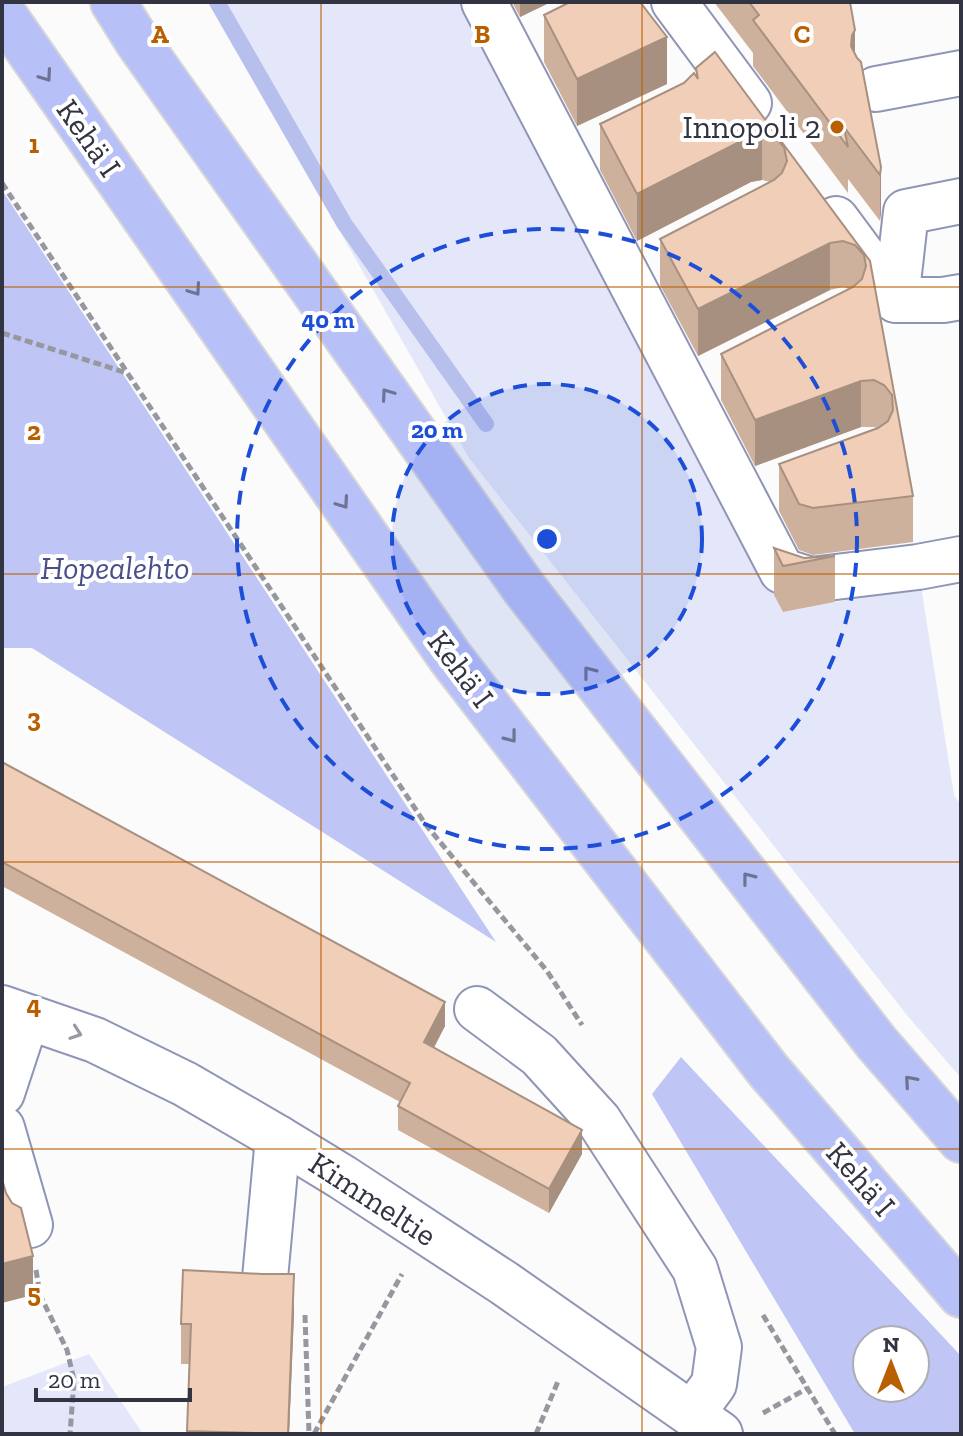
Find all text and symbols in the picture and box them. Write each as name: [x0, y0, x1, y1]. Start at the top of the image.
text: A: [151, 18, 169, 50]
text: B: [474, 18, 490, 50]
text: C: [794, 18, 810, 50]
one-way arrow: [37, 68, 52, 82]
street label: Kehä I: [49, 92, 129, 184]
place label: Innopoli 2: [682, 108, 821, 146]
marker: Innopoli 2: [828, 118, 846, 136]
text: 1: [29, 128, 40, 160]
one-way arrow: [185, 281, 200, 295]
text: 40 m: [301, 305, 355, 334]
one-way arrow: [382, 389, 397, 403]
text: 2: [27, 415, 41, 447]
text: 20 m: [411, 415, 463, 444]
one-way arrow: [333, 495, 348, 509]
centre of rings: [533, 525, 561, 553]
park label: Hopealehto: [41, 549, 190, 587]
street label: Kehä I: [420, 623, 502, 715]
one-way arrow: [584, 667, 599, 681]
text: 3: [27, 702, 41, 734]
one-way arrow: [502, 728, 516, 743]
one-way arrow: [744, 872, 758, 887]
text: 4: [27, 989, 42, 1021]
one-way arrow: [68, 1024, 82, 1040]
one-way arrow: [905, 1076, 920, 1091]
street label: Kehä I: [818, 1134, 904, 1224]
street label: Kimmeltie: [302, 1144, 444, 1254]
text: 5: [27, 1277, 41, 1309]
north arrow: [851, 1324, 931, 1404]
text: N: [883, 1331, 900, 1358]
scale bar: [36, 1352, 190, 1402]
text: 20 m: [48, 1365, 101, 1394]

